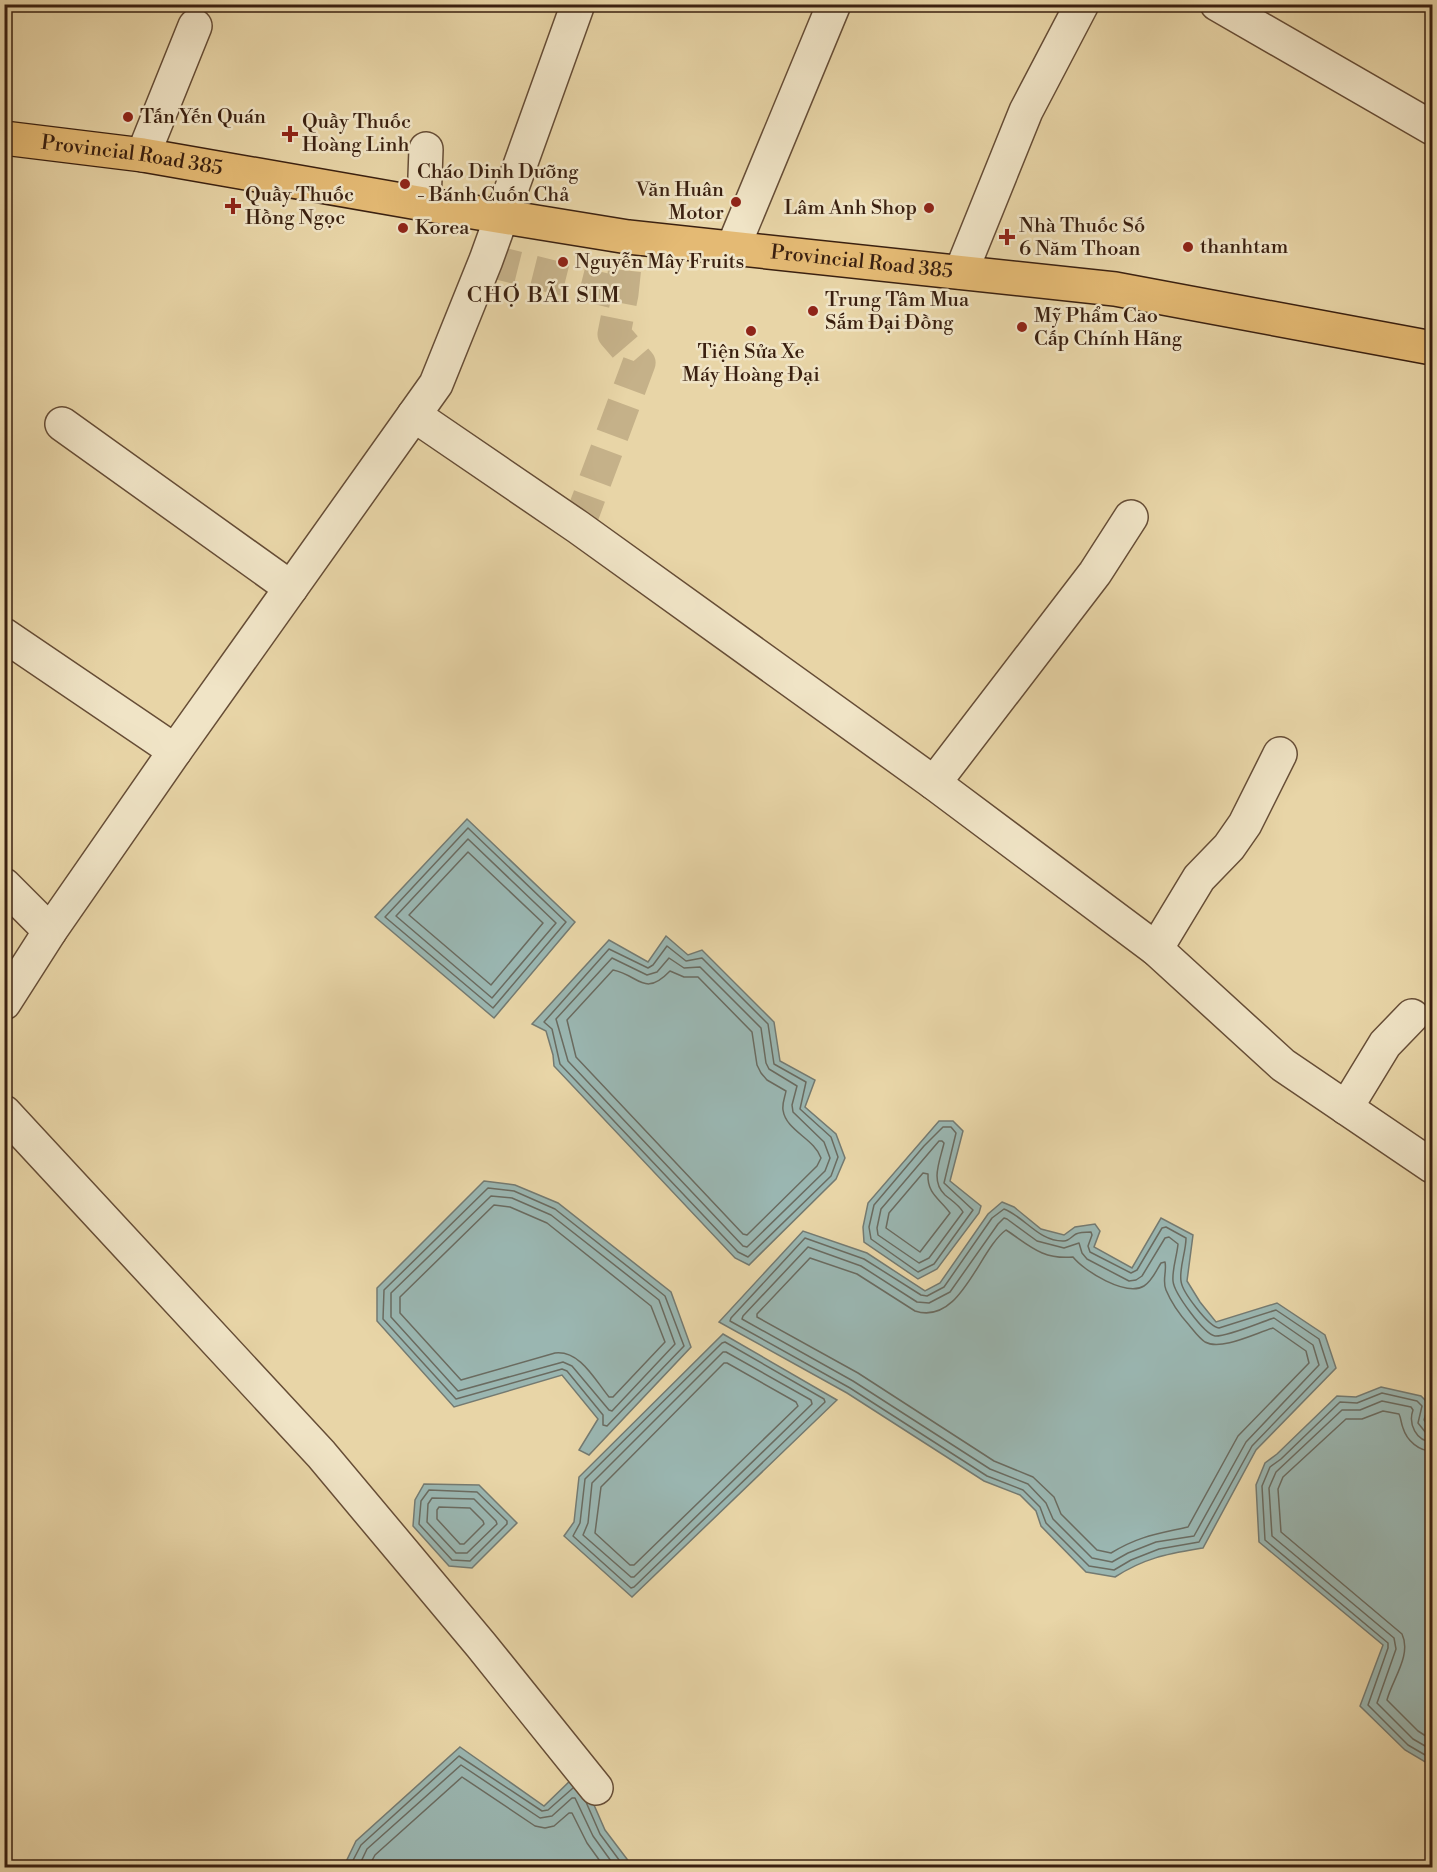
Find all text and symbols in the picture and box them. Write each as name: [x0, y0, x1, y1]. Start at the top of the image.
place label: Tấn Yến Quán: [140, 105, 266, 130]
marker: Tấn Yến Quán: [121, 110, 135, 124]
place label: Quầy Thuốc Hoàng Linh: [302, 110, 411, 158]
marker: Quầy Thuốc Hoàng Linh: [283, 127, 297, 141]
street label: Provincial Road 385: [40, 130, 225, 181]
place label: Cháo Dinh Dưỡng - Bánh Cuốn Chả: [417, 160, 579, 208]
marker: Cháo Dinh Dưỡng - Bánh Cuốn Chả: [398, 177, 412, 191]
place label: Văn Huân Motor: [635, 178, 724, 226]
place label: Quầy Thuốc Hồng Ngọc: [245, 183, 354, 231]
marker: Văn Huân Motor: [729, 195, 743, 209]
place label: Lâm Anh Shop: [784, 196, 917, 221]
marker: Quầy Thuốc Hồng Ngọc: [226, 199, 240, 213]
marker: Lâm Anh Shop: [922, 201, 936, 215]
place label: Nhà Thuốc Số 6 Năm Thoan: [1019, 214, 1145, 262]
place label: Korea: [415, 216, 470, 241]
marker: Korea: [396, 221, 410, 235]
marker: Nhà Thuốc Số 6 Năm Thoan: [1000, 230, 1014, 244]
place label: thanhtam: [1200, 235, 1289, 260]
street label: Provincial Road 385: [769, 240, 954, 284]
marker: thanhtam: [1181, 240, 1195, 254]
place label: Nguyễn Mây Fruits: [575, 250, 744, 275]
marker: Nguyễn Mây Fruits: [556, 255, 570, 269]
district label: CHỢ BÃI SIM: [467, 281, 621, 309]
place label: Trung Tâm Mua Sắm Đại Đồng: [825, 288, 970, 336]
marker: Trung Tâm Mua Sắm Đại Đồng: [806, 304, 820, 318]
place label: Mỹ Phẩm Cao Cấp Chính Hãng: [1034, 304, 1183, 352]
marker: Mỹ Phẩm Cao Cấp Chính Hãng: [1015, 320, 1029, 334]
marker: Tiện Sửa Xe Máy Hoàng Đại: [744, 324, 758, 338]
place label: Tiện Sửa Xe Máy Hoàng Đại: [682, 340, 820, 388]

